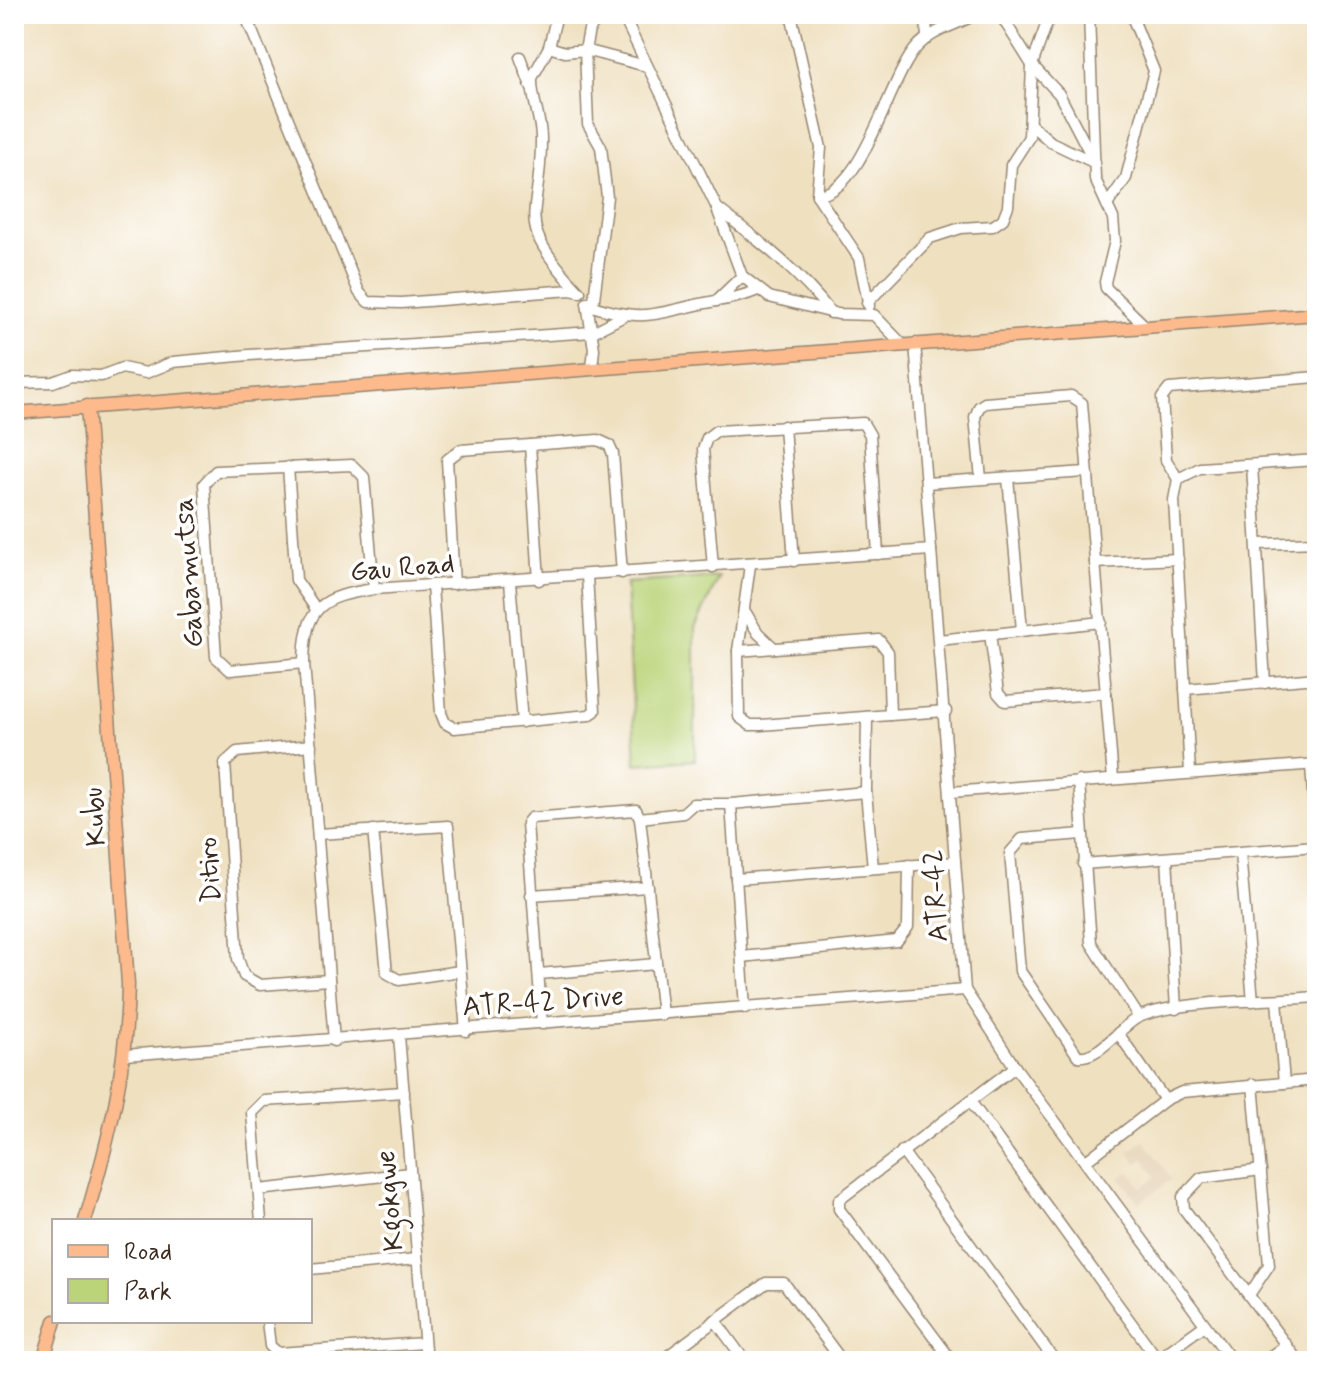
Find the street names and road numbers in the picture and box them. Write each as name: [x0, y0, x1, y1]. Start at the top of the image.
street label: Gabamutsa: [166, 497, 213, 649]
street label: Gau Road: [348, 545, 456, 591]
street label: Kubu: [75, 786, 116, 848]
street label: Ditiro: [190, 836, 231, 904]
street label: ATR-42: [915, 848, 958, 943]
street label: ATR-42 Drive: [461, 978, 625, 1027]
street label: Kgokgwe: [368, 1148, 416, 1253]

